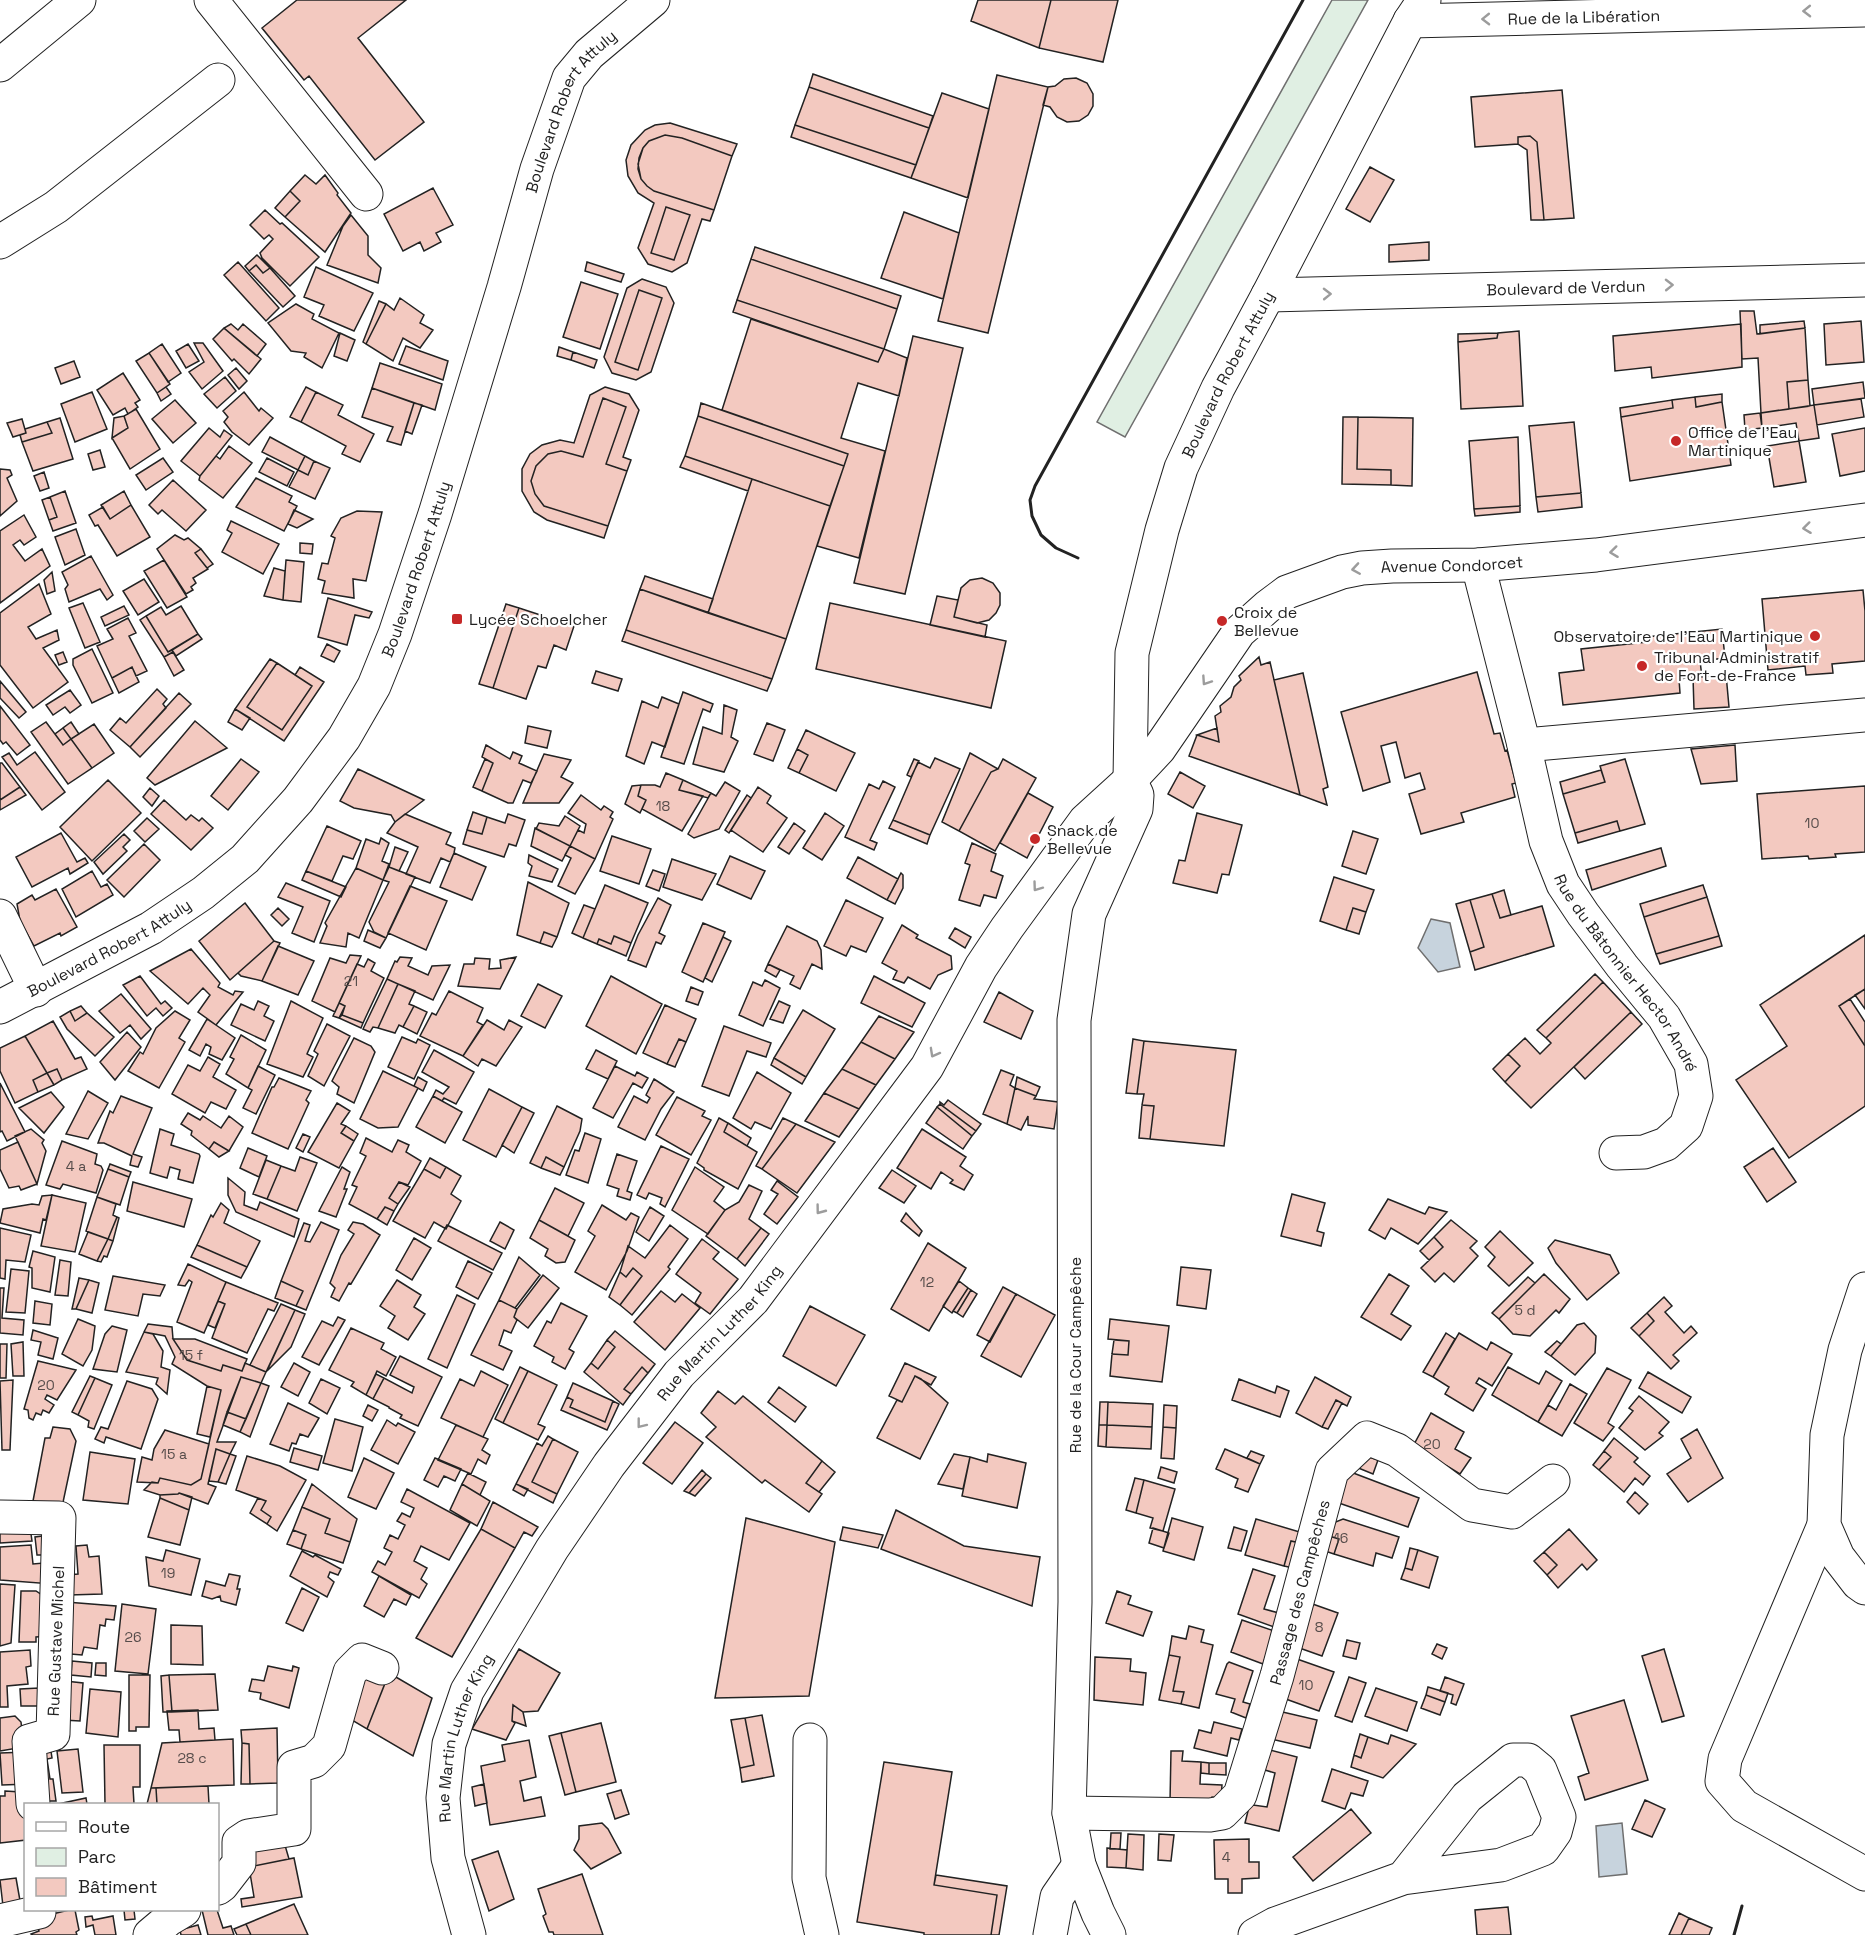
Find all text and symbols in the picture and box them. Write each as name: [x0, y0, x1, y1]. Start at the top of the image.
street label: Rue de la Libération: [1507, 4, 1660, 29]
one-way arrow: [1802, 5, 1811, 18]
one-way arrow: [1481, 13, 1490, 26]
street label: Boulevard Robert Attuly: [520, 25, 621, 195]
street label: Boulevard de Verdun: [1486, 275, 1646, 300]
one-way arrow: [1664, 278, 1673, 291]
street label: Boulevard Robert Attuly: [1177, 287, 1279, 461]
one-way arrow: [1322, 287, 1331, 300]
place label: Office de l'Eau Martinique: [1688, 422, 1797, 461]
marker: Office de l'Eau Martinique: [1669, 434, 1683, 448]
street label: Boulevard Robert Attuly: [376, 478, 455, 660]
one-way arrow: [1802, 521, 1812, 533]
one-way arrow: [1609, 546, 1618, 558]
street label: Avenue Condorcet: [1380, 551, 1524, 577]
one-way arrow: [1352, 563, 1361, 575]
place label: Croix de Bellevue: [1234, 602, 1299, 641]
place label: Lycée Schoelcher: [469, 609, 607, 630]
marker: Lycée Schoelcher: [450, 612, 464, 626]
marker: Croix de Bellevue: [1215, 614, 1229, 628]
place label: Observatoire de l'Eau Martinique: [1553, 626, 1803, 647]
marker: Observatoire de l'Eau Martinique: [1808, 629, 1822, 643]
place label: Tribunal Administratif de Fort-de-France: [1654, 647, 1819, 686]
marker: Tribunal Administratif de Fort-de-France: [1635, 659, 1649, 673]
one-way arrow: [1202, 674, 1213, 685]
house number: 18: [656, 797, 671, 815]
house number: 10: [1805, 814, 1819, 832]
place label: Snack de Bellevue: [1047, 820, 1118, 859]
marker: Snack de Bellevue: [1028, 832, 1042, 846]
street label: Rue du Bâtonnier Hector André: [1550, 871, 1703, 1073]
one-way arrow: [1033, 881, 1044, 892]
street label: Boulevard Robert Attuly: [23, 894, 195, 1002]
house number: 21: [344, 972, 358, 990]
one-way arrow: [930, 1047, 941, 1057]
house number: 4 a: [66, 1157, 86, 1175]
one-way arrow: [816, 1204, 827, 1215]
street label: Rue de la Cour Campêche: [1065, 1257, 1086, 1453]
street label: Rue Martin Luther King: [652, 1260, 786, 1405]
house number: 12: [920, 1273, 934, 1291]
house number: 5 d: [1515, 1301, 1536, 1319]
house number: 15 f: [179, 1346, 203, 1364]
house number: 20: [37, 1376, 55, 1394]
one-way arrow: [637, 1417, 648, 1428]
house number: 20: [1423, 1435, 1441, 1453]
house number: 15 a: [161, 1445, 187, 1463]
street label: Passage des Campêches: [1264, 1497, 1334, 1687]
house number: 16: [1334, 1529, 1348, 1547]
house number: 19: [161, 1564, 175, 1582]
street label: Rue Gustave Michel: [43, 1565, 69, 1717]
house number: 8: [1315, 1618, 1324, 1636]
house number: 26: [124, 1628, 142, 1646]
street label: Rue Martin Luther King: [432, 1649, 498, 1823]
house number: 10: [1299, 1676, 1313, 1694]
house number: 28 c: [177, 1749, 207, 1767]
legend: [24, 1803, 219, 1911]
text: Route: [78, 1815, 130, 1838]
text: Parc: [78, 1845, 116, 1868]
house number: 4: [1222, 1848, 1231, 1866]
text: Bâtiment: [78, 1875, 158, 1898]

